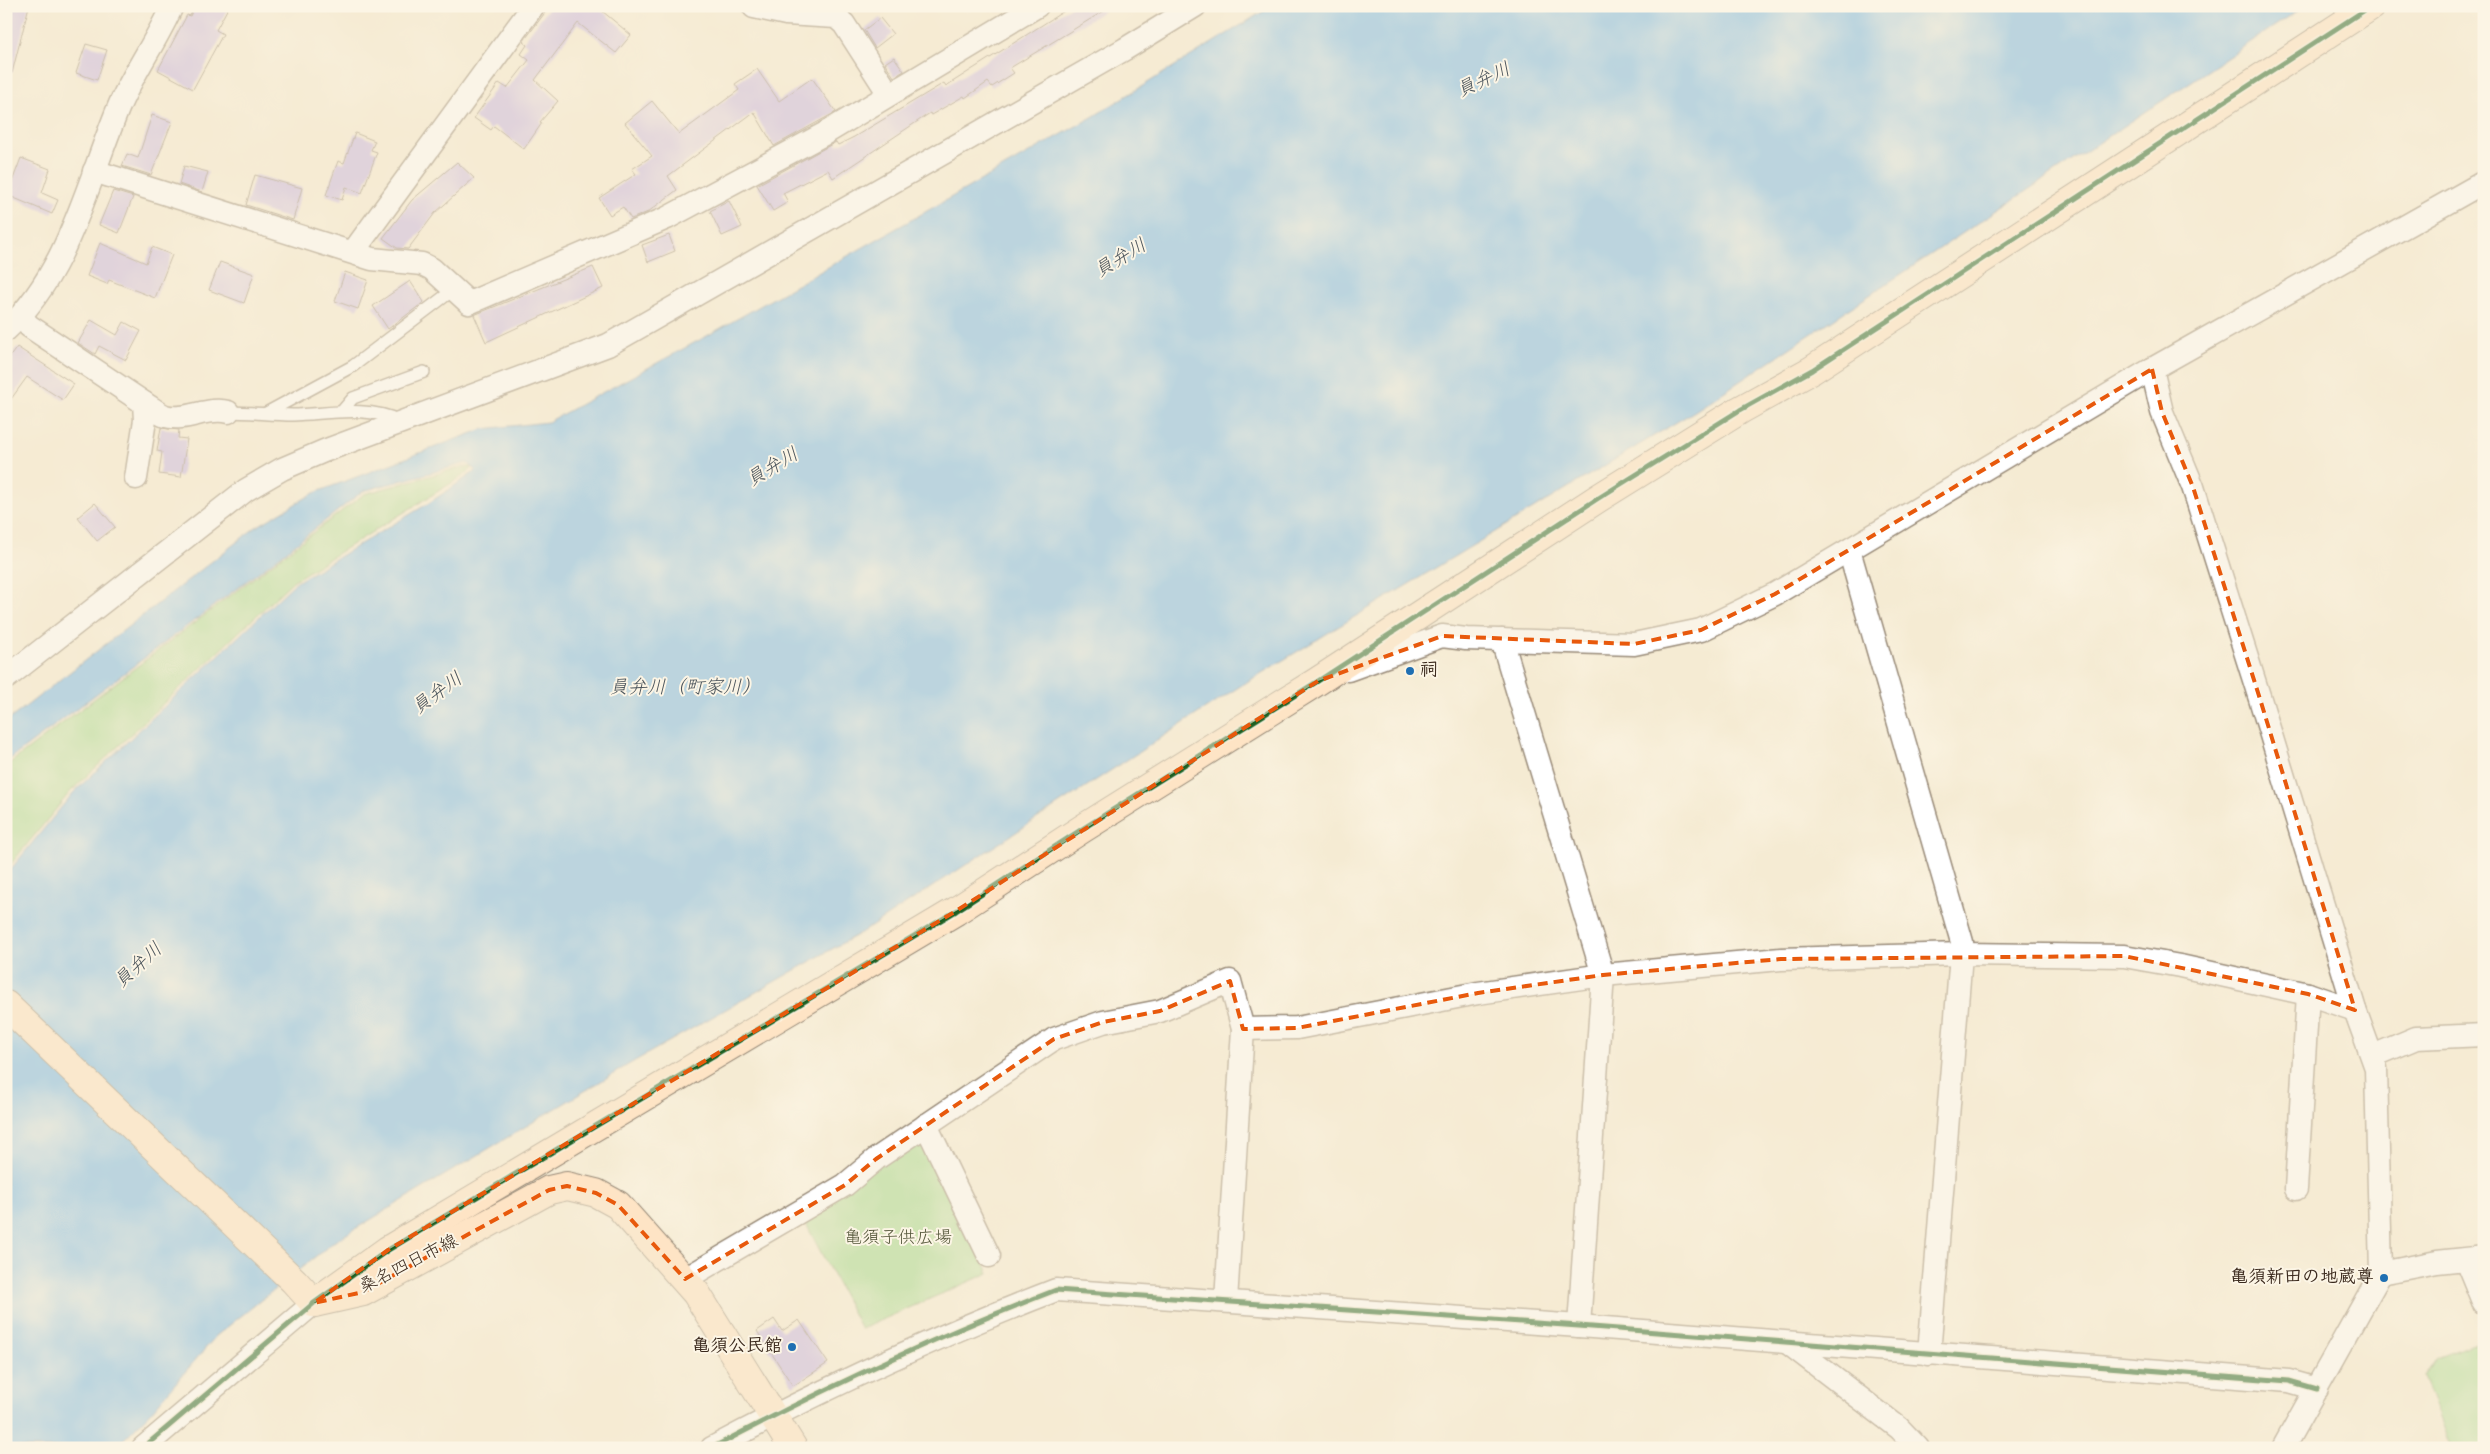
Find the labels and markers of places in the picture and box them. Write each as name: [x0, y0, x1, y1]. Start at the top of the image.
place label: 祠: [1420, 658, 1438, 684]
marker: 祠: [1404, 665, 1416, 677]
place label: 亀須新田の地蔵尊: [2230, 1265, 2374, 1291]
marker: 亀須新田の地蔵尊: [2378, 1272, 2390, 1284]
place label: 亀須公民館: [692, 1334, 782, 1360]
marker: 亀須公民館: [786, 1341, 798, 1353]

